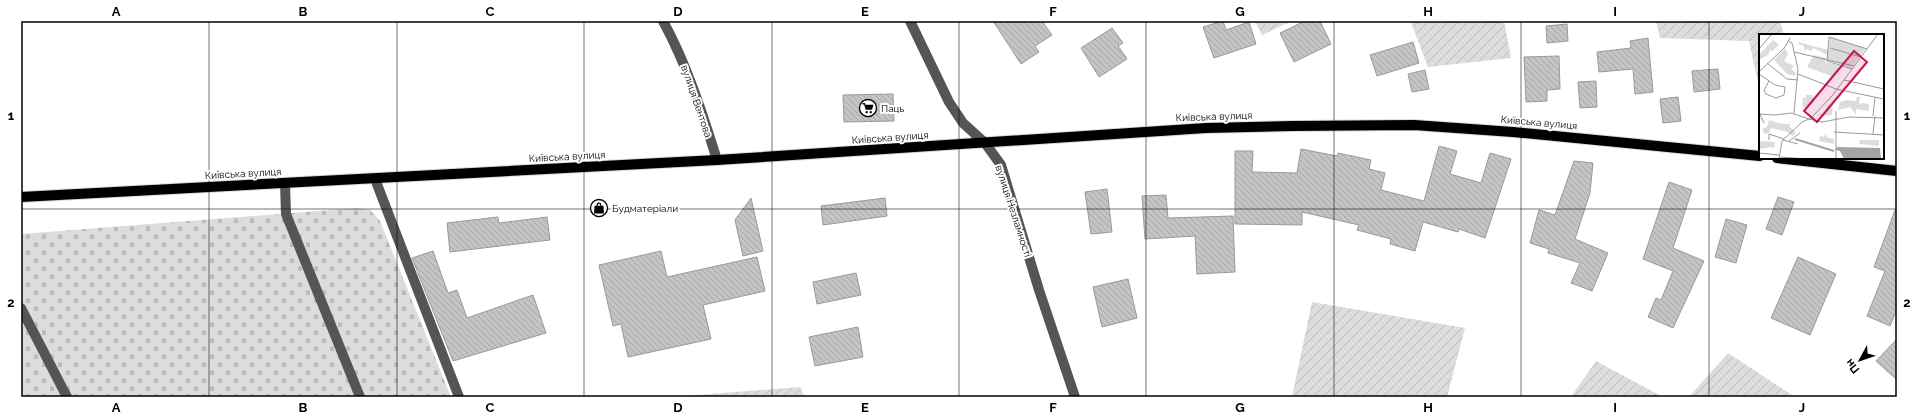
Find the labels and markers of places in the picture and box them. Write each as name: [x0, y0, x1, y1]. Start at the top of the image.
supermarket icon: Паць: [858, 98, 878, 118]
place label: Паць: [881, 103, 904, 114]
shop icon: Будматеріали: [589, 198, 609, 218]
place label: Будматеріали: [612, 203, 678, 214]

